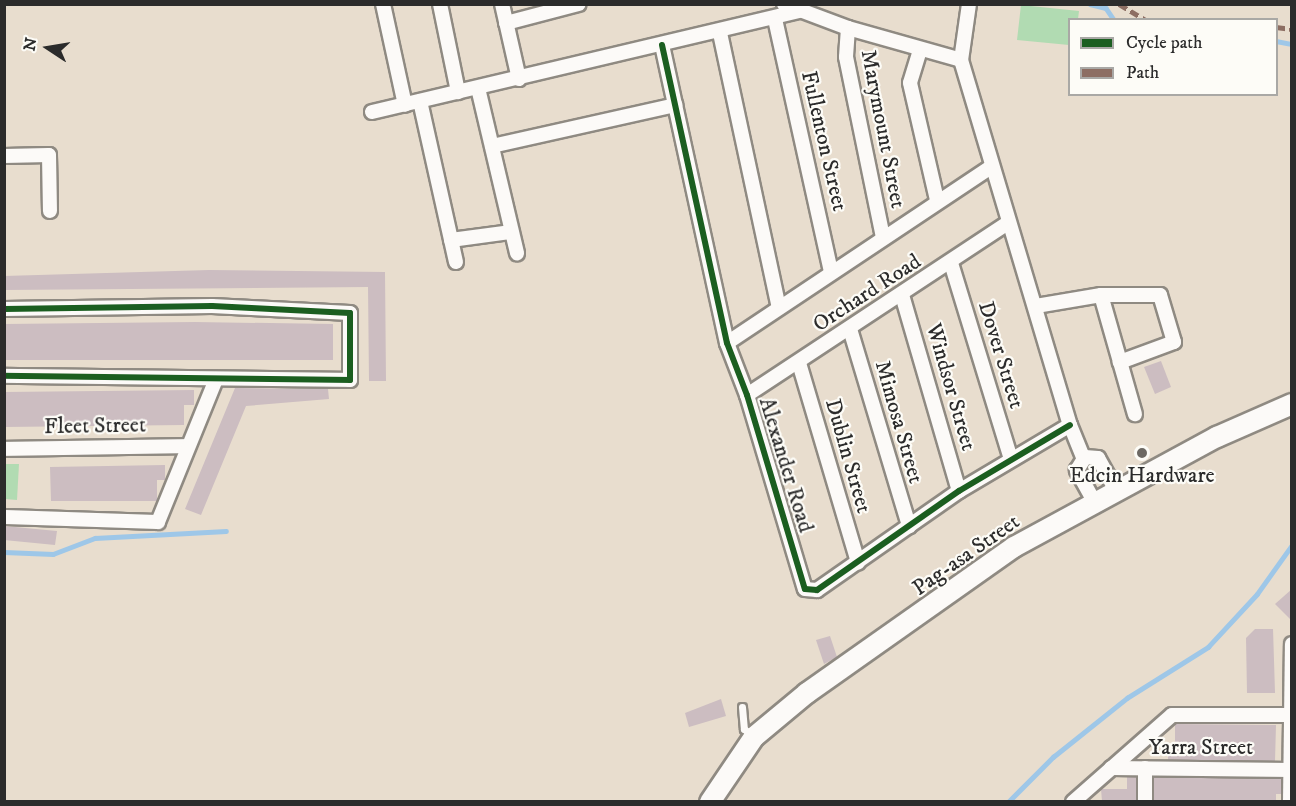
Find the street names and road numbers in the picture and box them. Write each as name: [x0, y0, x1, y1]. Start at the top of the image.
street label: Marymount Street: [855, 47, 911, 211]
street label: Fullenton Street: [795, 68, 853, 214]
street label: Orchard Road: [808, 248, 926, 338]
street label: Dover Street: [972, 298, 1030, 412]
street label: Windsor Street: [920, 320, 982, 454]
street label: Mimosa Street: [869, 358, 929, 486]
street label: Alexander Road: [753, 394, 819, 536]
street label: Dublin Street: [819, 396, 877, 516]
street label: Fleet Street: [44, 412, 146, 440]
street label: Pag-asa Street: [907, 508, 1025, 602]
street label: Yarra Street: [1149, 735, 1253, 761]

